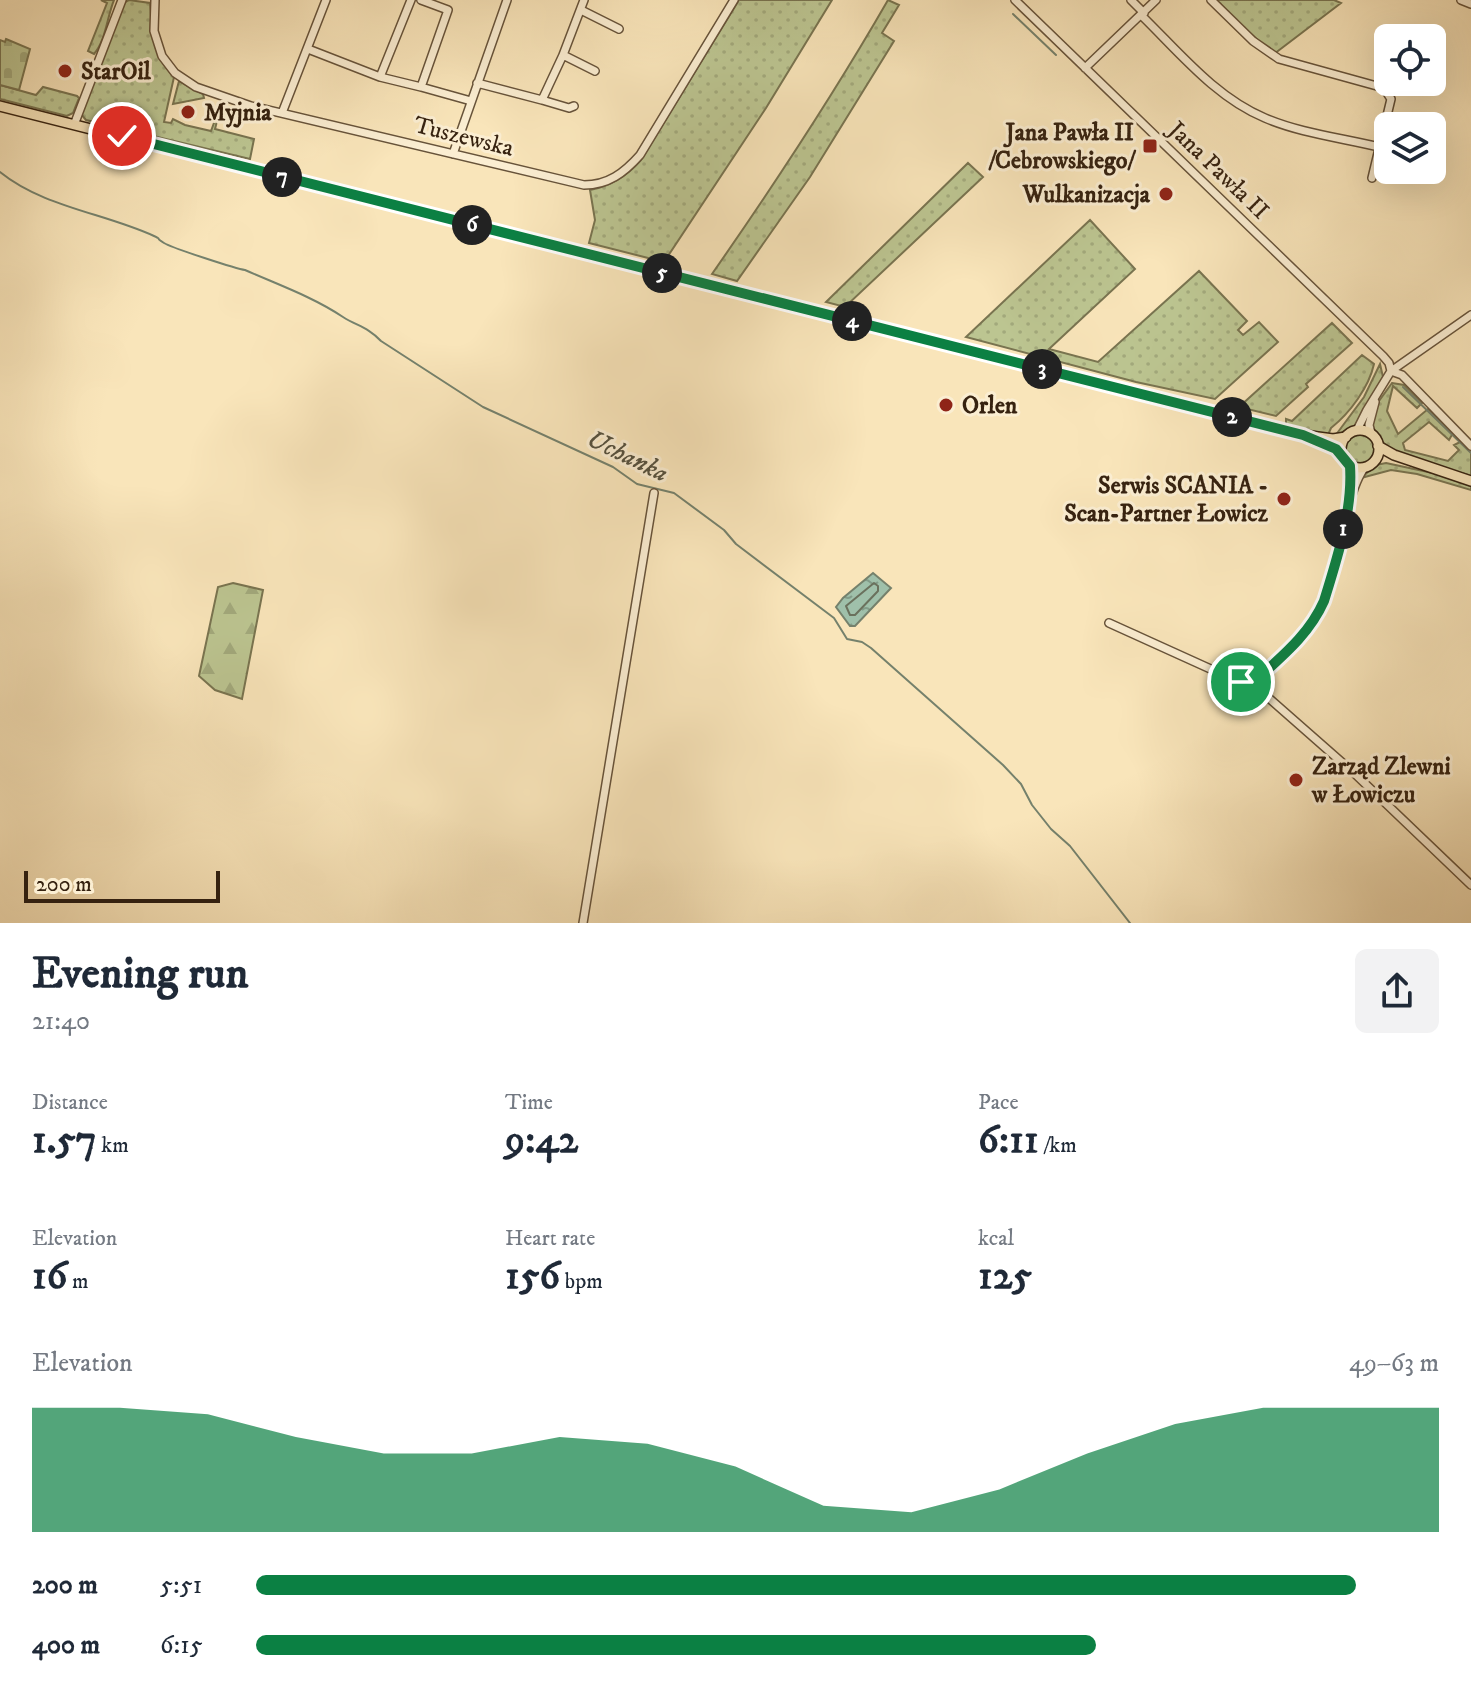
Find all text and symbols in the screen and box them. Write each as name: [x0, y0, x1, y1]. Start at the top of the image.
map controls: [1374, 24, 1446, 184]
button: locate: [1374, 24, 1446, 96]
place label: StarOil: [81, 57, 152, 87]
marker: StarOil: [56, 62, 74, 80]
place label: Myjnia: [204, 98, 272, 128]
pin: [88, 102, 156, 170]
marker: Myjnia: [179, 103, 197, 121]
street label: Tuszewska: [411, 110, 518, 164]
button: layers: [1374, 112, 1446, 184]
icon: check: [100, 114, 144, 158]
street label: Jana Pawła II: [1160, 114, 1275, 226]
place label: Jana Pawła II /Cebrowskiego/: [988, 118, 1136, 176]
marker: Jana Pawła II /Cebrowskiego/: [1141, 137, 1159, 155]
pin: 7: [262, 157, 302, 197]
text: 7: [276, 163, 288, 190]
place label: Wulkanizacja: [1022, 180, 1151, 210]
marker: Wulkanizacja: [1157, 185, 1175, 203]
pin: 6: [452, 205, 492, 245]
text: 6: [466, 211, 478, 238]
pin: 5: [642, 253, 682, 293]
text: 5: [657, 259, 667, 286]
pin: 4: [832, 301, 872, 341]
text: 4: [846, 307, 858, 334]
pin: 3: [1022, 349, 1062, 389]
text: 3: [1038, 355, 1046, 382]
place label: Orlen: [962, 391, 1018, 421]
marker: Orlen: [937, 396, 955, 414]
pin: 2: [1212, 397, 1252, 437]
text: 2: [1227, 403, 1237, 430]
water label: Uchanka: [581, 423, 674, 490]
place label: Serwis SCANIA - Scan-Partner Łowicz: [1064, 471, 1269, 529]
marker: Serwis SCANIA - Scan-Partner Łowicz: [1275, 490, 1293, 508]
pin: 1: [1323, 509, 1363, 549]
text: 1: [1339, 515, 1347, 542]
pin: [1207, 648, 1275, 716]
icon: arrive: [1219, 660, 1263, 704]
place label: Zarząd Zlewni w Łowiczu: [1311, 752, 1451, 810]
marker: Zarząd Zlewni w Łowiczu: [1287, 771, 1305, 789]
scale bar: [24, 867, 220, 903]
text: 200 m: [36, 871, 92, 898]
text: Evening run: [32, 947, 249, 1002]
button: share: [1355, 949, 1439, 1033]
text: 21:40: [32, 1005, 90, 1038]
text: Distance: [32, 1089, 108, 1116]
text: Time: [505, 1089, 553, 1116]
text: Pace: [978, 1089, 1019, 1116]
text: 1.57: [32, 1116, 97, 1166]
text: 9:42: [505, 1116, 578, 1166]
text: 6:11: [978, 1116, 1039, 1166]
text: km: [97, 1132, 129, 1159]
text: /km: [1039, 1132, 1077, 1159]
text: Elevation: [32, 1225, 117, 1252]
text: Heart rate: [505, 1225, 595, 1252]
text: kcal: [978, 1225, 1014, 1252]
text: 16: [32, 1252, 67, 1302]
text: 156: [505, 1252, 560, 1302]
text: 125: [978, 1252, 1032, 1302]
text: m: [67, 1268, 89, 1295]
text: bpm: [560, 1268, 603, 1295]
text: Elevation: [32, 1347, 133, 1380]
text: 49–63 m: [1349, 1347, 1439, 1380]
text: 200 m: [32, 1569, 98, 1602]
text: 5:51: [160, 1569, 202, 1602]
text: 400 m: [32, 1629, 100, 1662]
text: 6:15: [160, 1629, 203, 1662]

